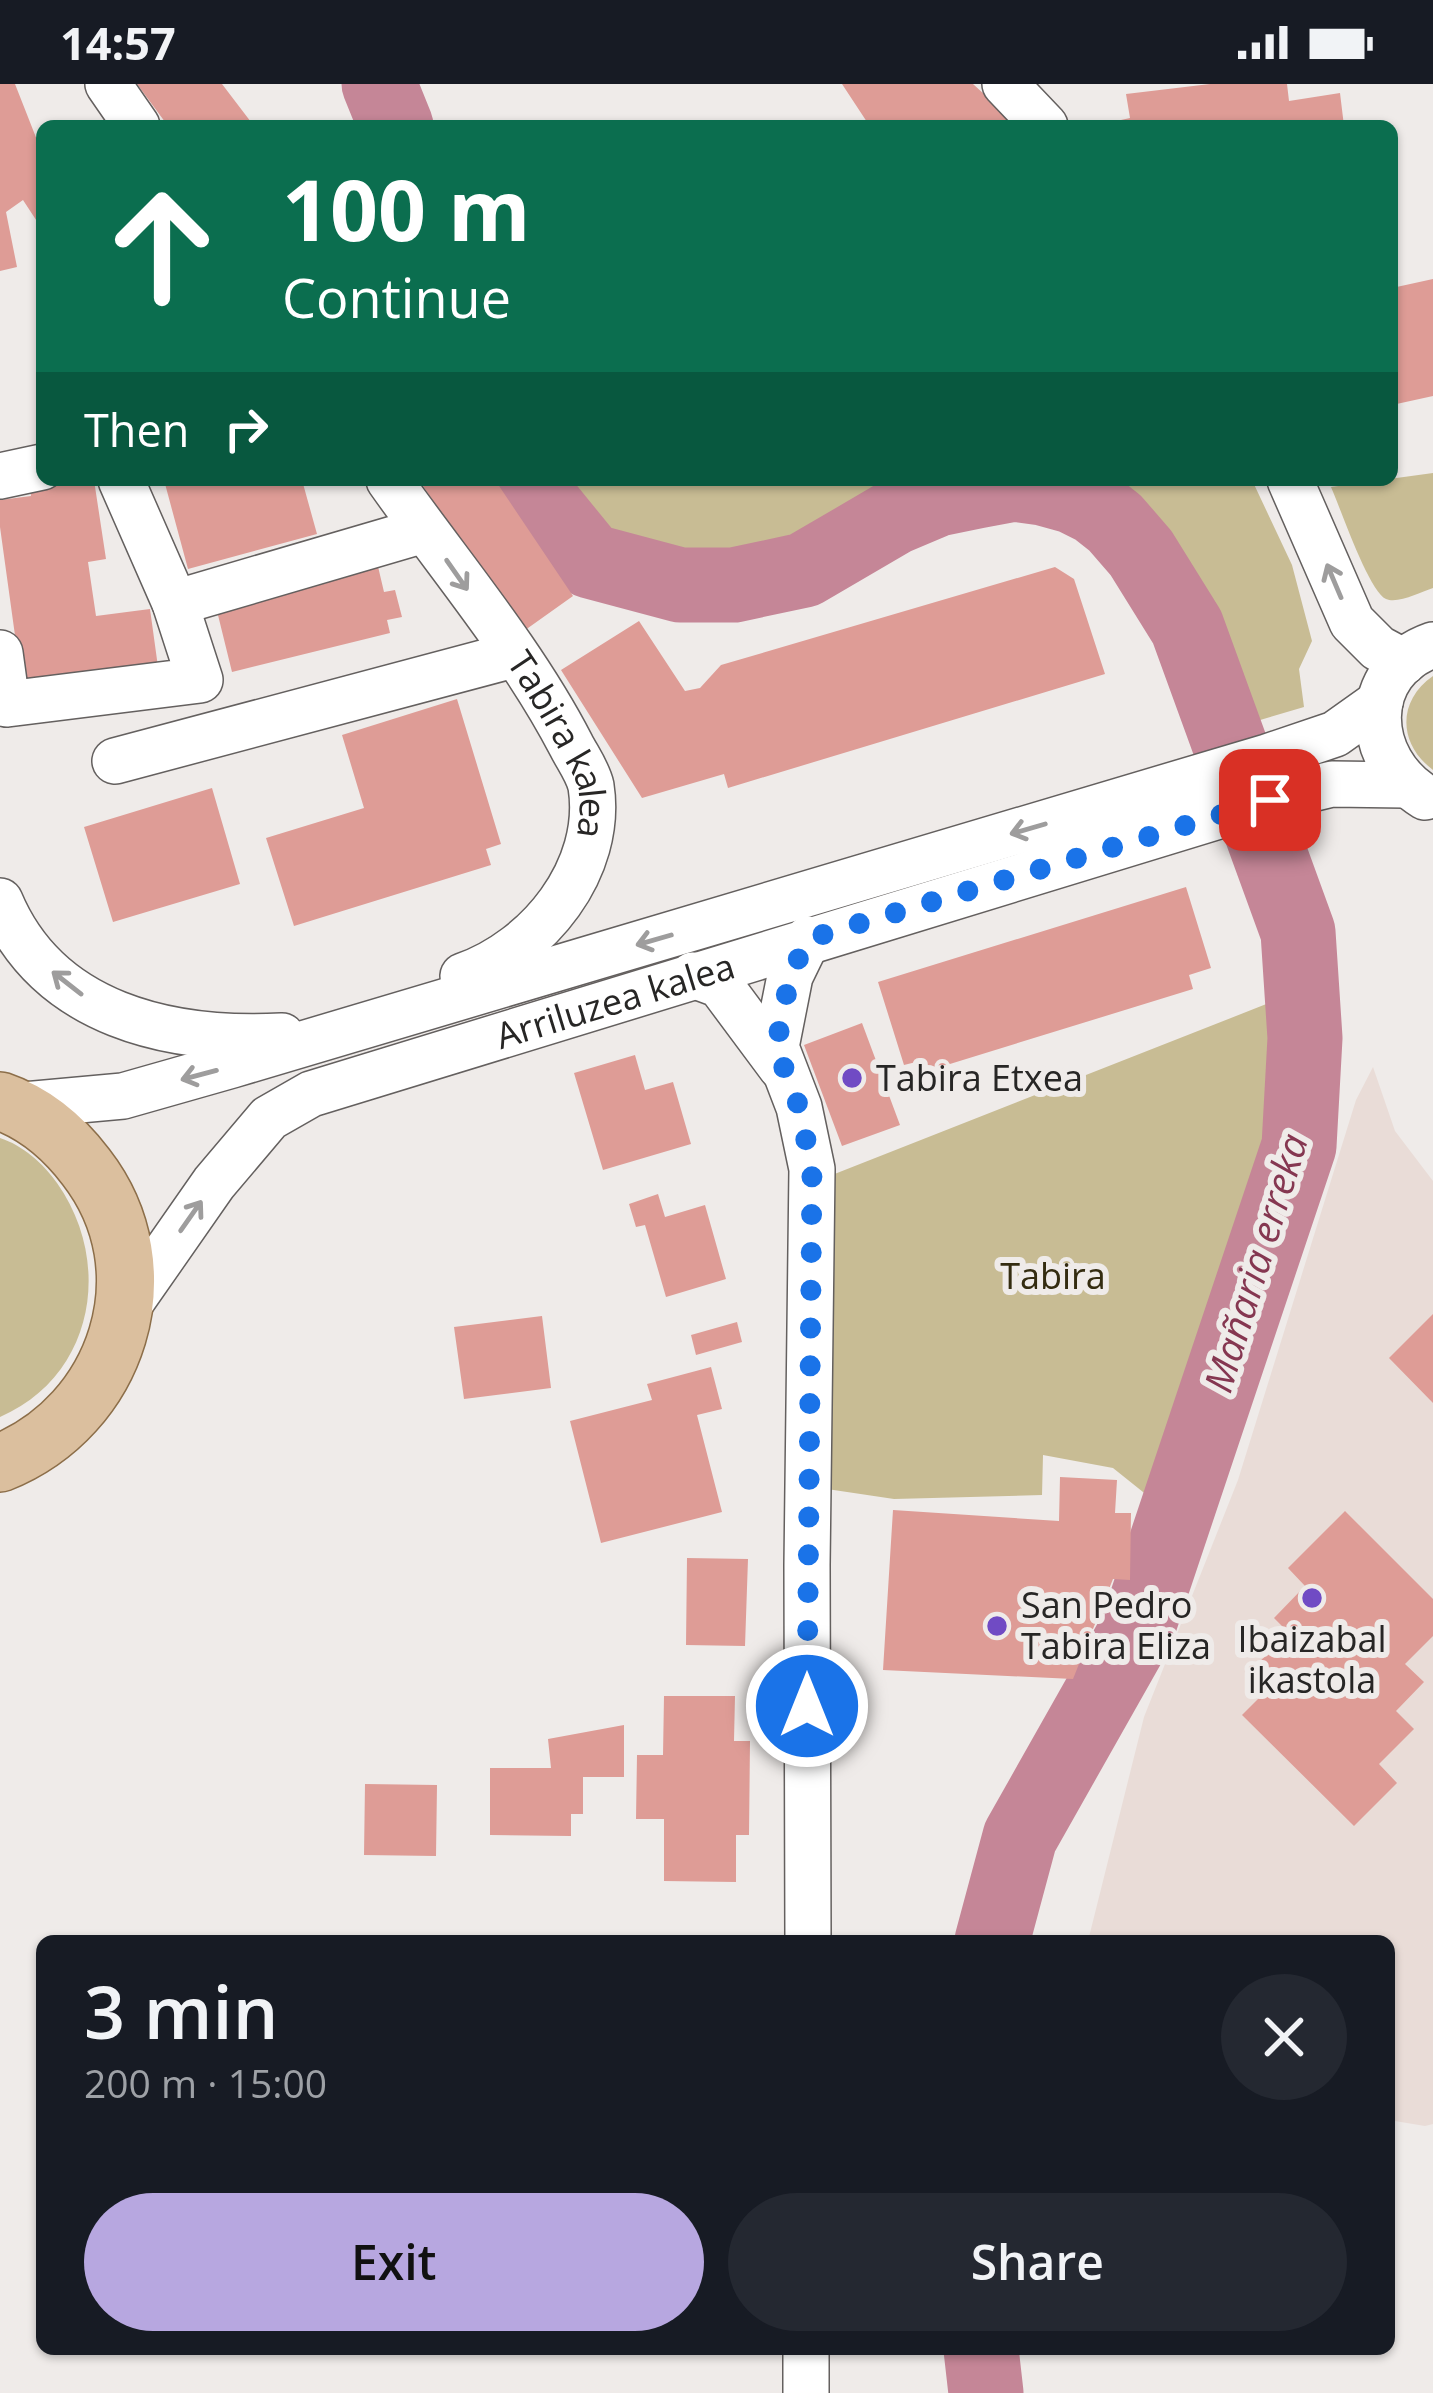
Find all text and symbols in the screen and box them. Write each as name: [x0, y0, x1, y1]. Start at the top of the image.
text: 14:57: [60, 12, 176, 73]
text: 100 m: [282, 151, 530, 266]
icon: ahead: [84, 168, 240, 324]
text: Continue: [282, 260, 511, 334]
icon: right: [213, 396, 279, 462]
text: Then: [84, 399, 189, 460]
one-way arrow: [444, 558, 469, 591]
one-way arrow: [1322, 564, 1344, 600]
street label: Tabira kalea: [497, 641, 618, 841]
pin: [1219, 749, 1321, 851]
icon: arrive: [1237, 767, 1303, 833]
one-way arrow: [1010, 819, 1048, 841]
one-way arrow: [636, 930, 674, 952]
street label: Arriluzea kalea: [490, 941, 740, 1060]
one-way arrow: [52, 970, 84, 997]
place label: Tabira Etxea: [876, 1053, 1083, 1102]
one-way arrow: [181, 1065, 219, 1087]
marker: Tabira Etxea: [839, 1065, 865, 1091]
water label: Mañaria erreka: [1190, 1127, 1319, 1398]
one-way arrow: [178, 1200, 203, 1233]
park label: Tabira: [1000, 1251, 1106, 1300]
place label: San Pedro Tabira Eliza: [1021, 1580, 1211, 1670]
marker: Ibaizabal ikastola: [1299, 1585, 1325, 1611]
marker: San Pedro Tabira Eliza: [984, 1613, 1010, 1639]
place label: Ibaizabal ikastola: [1237, 1614, 1387, 1704]
position arrow: [744, 1643, 870, 1769]
text: 3 min: [84, 1962, 278, 2060]
button: close: [1221, 1974, 1347, 2100]
text: 200 m · 15:00: [84, 2056, 327, 2109]
button: Exit: [84, 2193, 704, 2331]
button: Share: [728, 2193, 1347, 2331]

